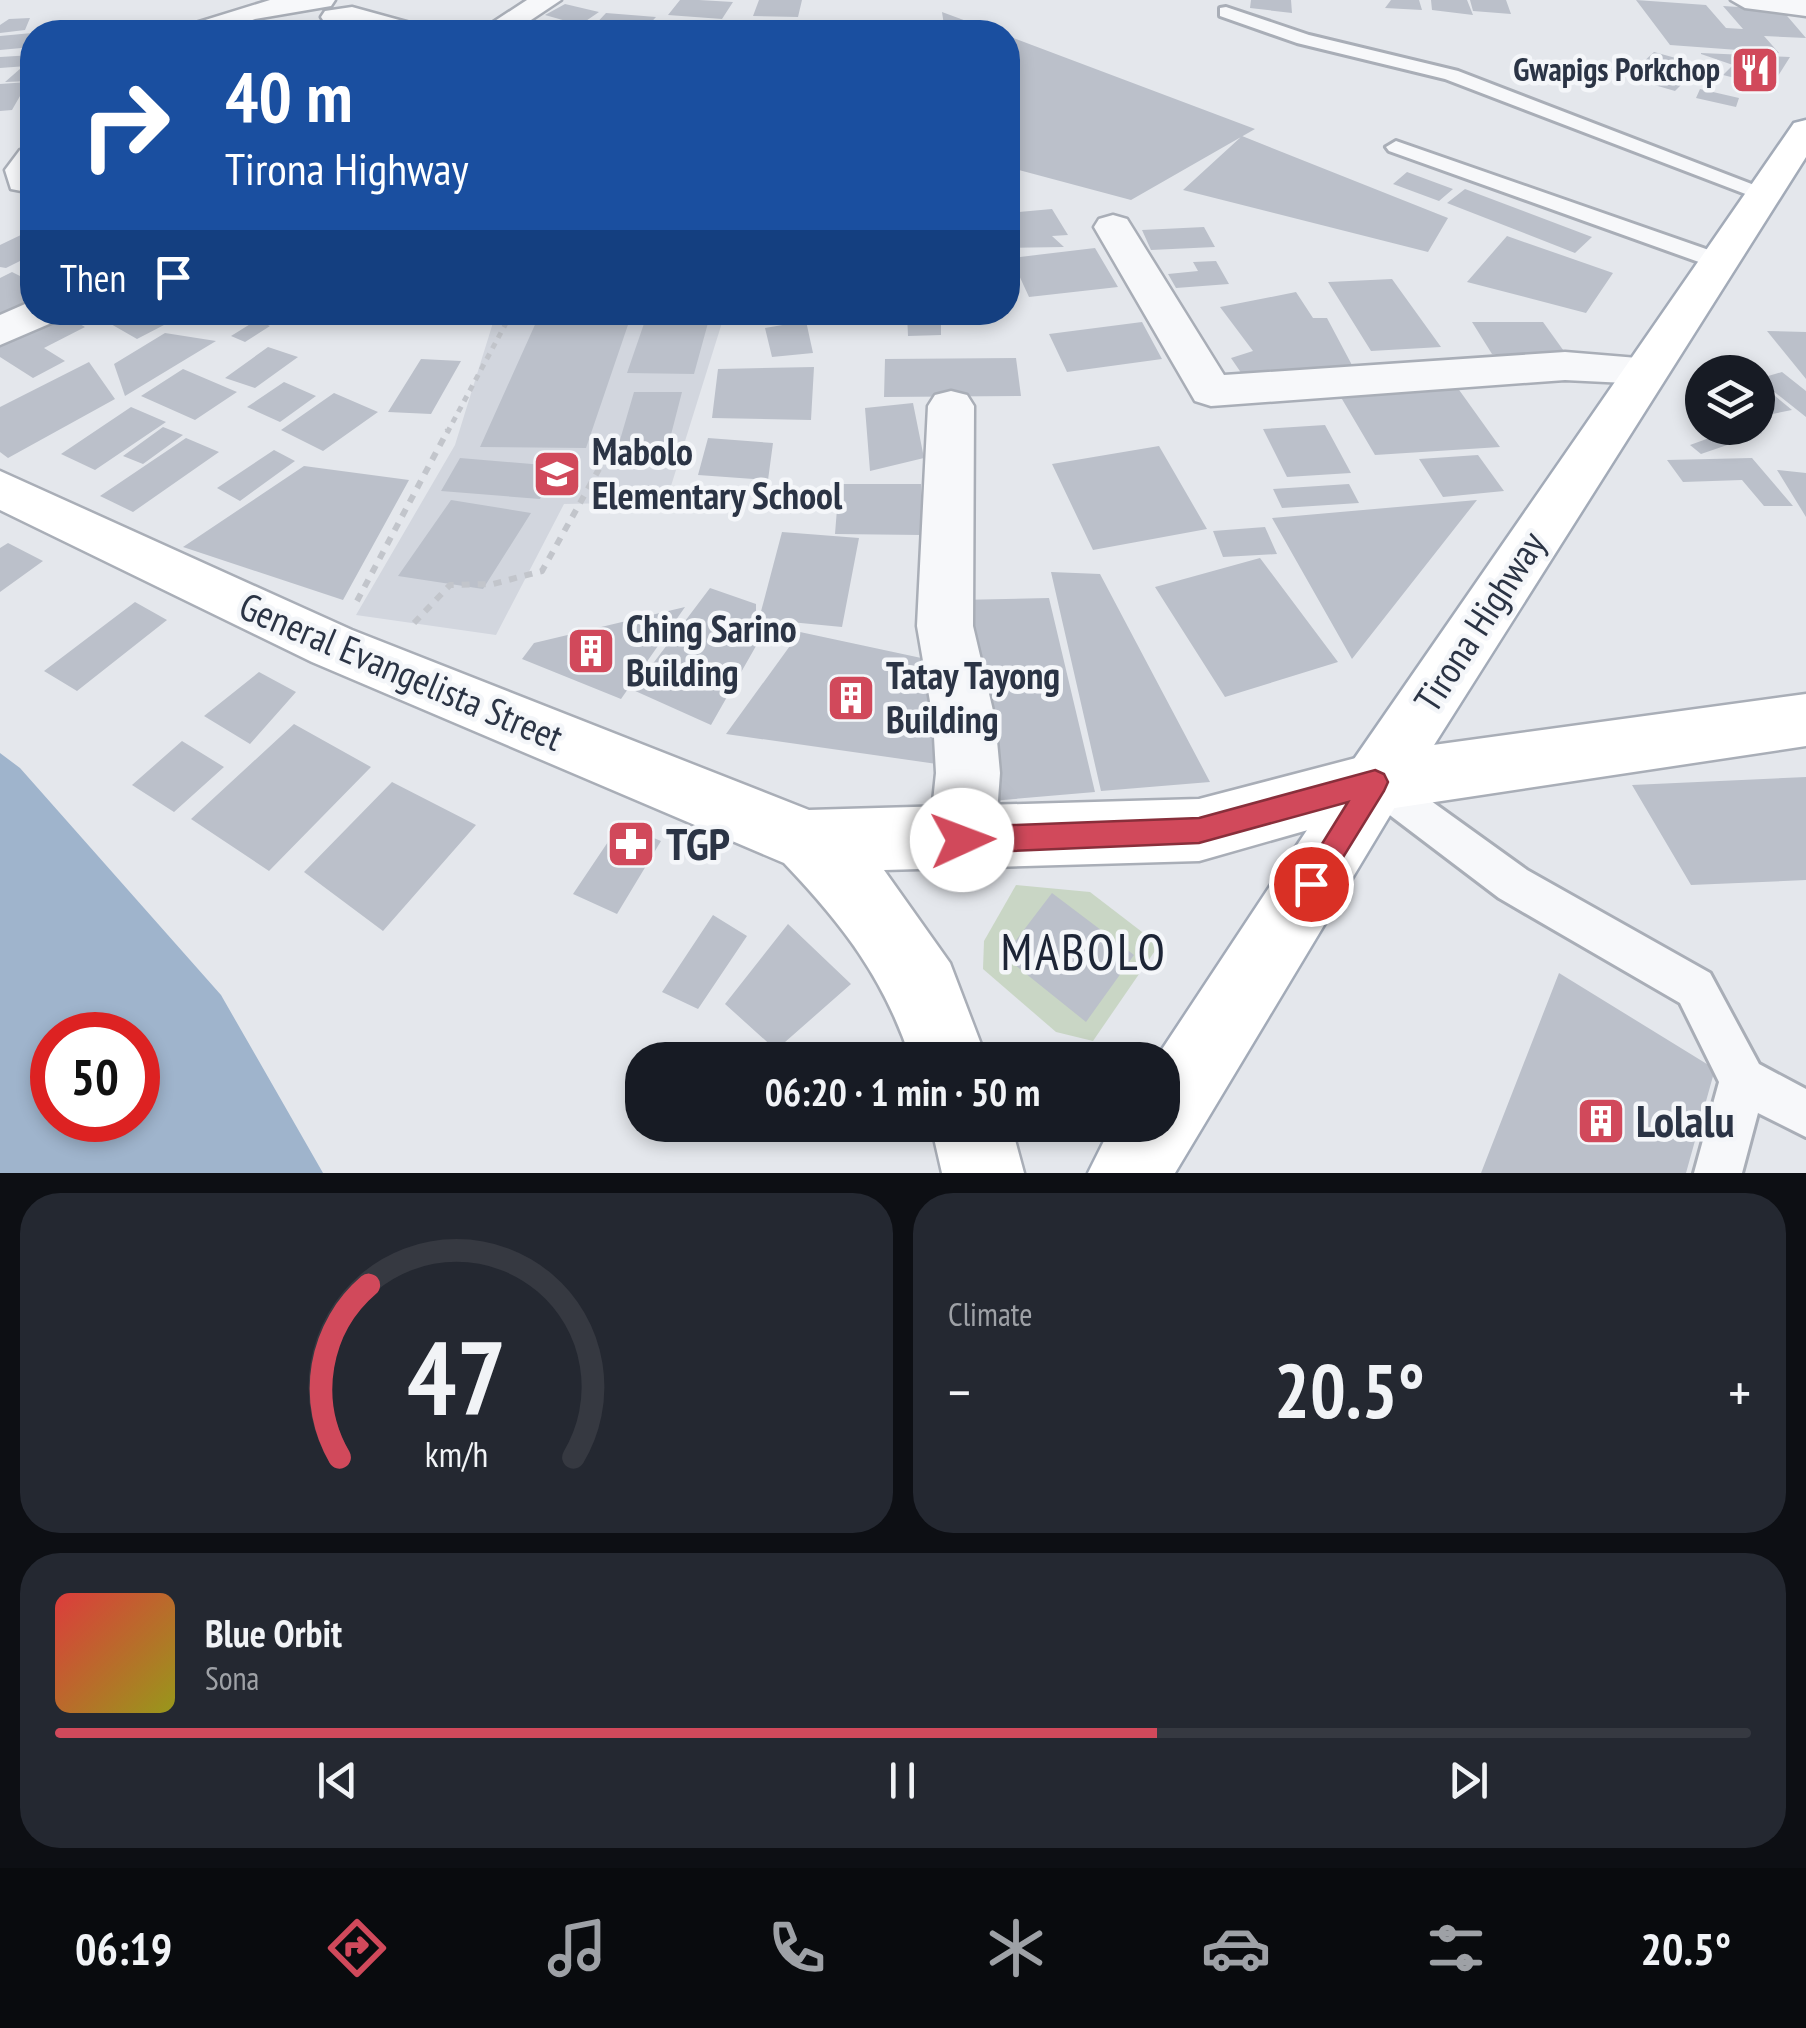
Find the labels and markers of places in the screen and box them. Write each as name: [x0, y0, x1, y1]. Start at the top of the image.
restaurant icon: Gwapigs Porkchop: [1729, 44, 1781, 96]
place label: Gwapigs Porkchop: [1513, 48, 1720, 90]
place label: Mabolo Elementary School: [592, 426, 843, 519]
school or university icon: Mabolo Elementary School: [531, 448, 583, 500]
place label: Ching Sarino Building: [626, 603, 797, 696]
building icon: Ching Sarino Building: [565, 625, 617, 677]
place label: Tatay Tayong Building: [886, 650, 1060, 743]
building icon: Tatay Tayong Building: [825, 672, 877, 724]
place label: TGP: [666, 814, 730, 872]
pharmacy icon: TGP: [605, 818, 657, 870]
pin: [1269, 842, 1354, 927]
place label: Lolalu: [1636, 1091, 1734, 1149]
building icon: Lolalu: [1575, 1095, 1627, 1147]

